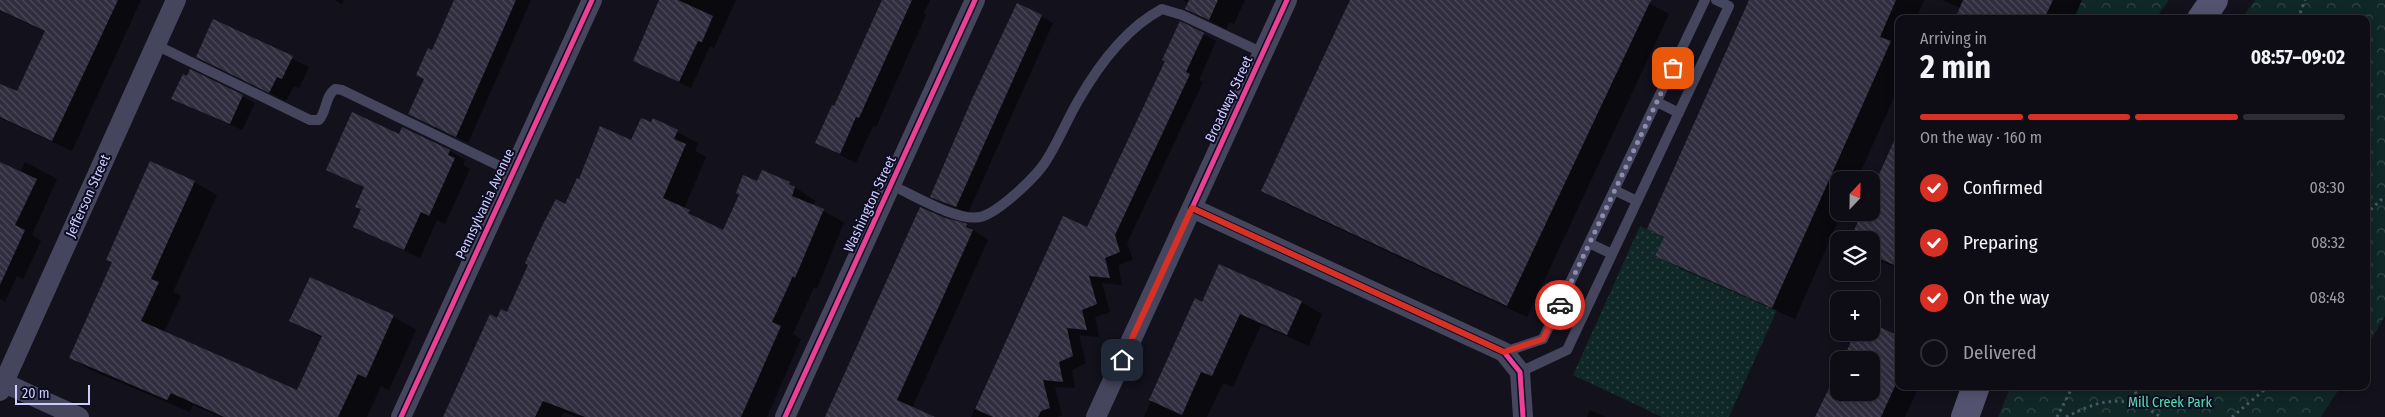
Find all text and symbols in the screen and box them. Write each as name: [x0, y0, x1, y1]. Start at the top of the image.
text: Arriving in: [1920, 29, 1987, 48]
text: 08:57–09:02: [2251, 46, 2345, 69]
pin: [1652, 47, 1694, 89]
text: 2 min: [1920, 48, 1991, 86]
street label: Broadway Street: [1202, 53, 1257, 145]
icon: bag: [1659, 54, 1687, 82]
text: On the way · 160 m: [1920, 128, 2042, 147]
street label: Pennsylvania Avenue: [452, 146, 518, 262]
street label: Jefferson Street: [62, 151, 114, 240]
street label: Washington Street: [840, 153, 900, 255]
north arrow: [1830, 171, 1880, 221]
map controls: [1830, 171, 1880, 401]
icon: check: [1920, 174, 1948, 202]
text: Confirmed: [1963, 176, 2043, 199]
text: 08:30: [2310, 178, 2345, 197]
icon: check: [1920, 229, 1948, 257]
button: layers: [1830, 231, 1880, 281]
text: Preparing: [1963, 231, 2038, 254]
text: 08:32: [2311, 233, 2345, 252]
courier: [1535, 280, 1585, 330]
icon: check: [1920, 284, 1948, 312]
text: On the way: [1963, 286, 2049, 309]
text: 08:48: [2310, 288, 2345, 307]
icon: car: [1546, 291, 1574, 319]
button: +: [1830, 291, 1880, 341]
pin: [1101, 339, 1143, 381]
text: Delivered: [1963, 341, 2037, 364]
icon: home: [1108, 346, 1136, 374]
button: −: [1830, 351, 1880, 401]
scale bar: [15, 382, 90, 405]
text: 20 m: [22, 385, 50, 402]
park label: Mill Creek Park: [2128, 394, 2213, 411]

